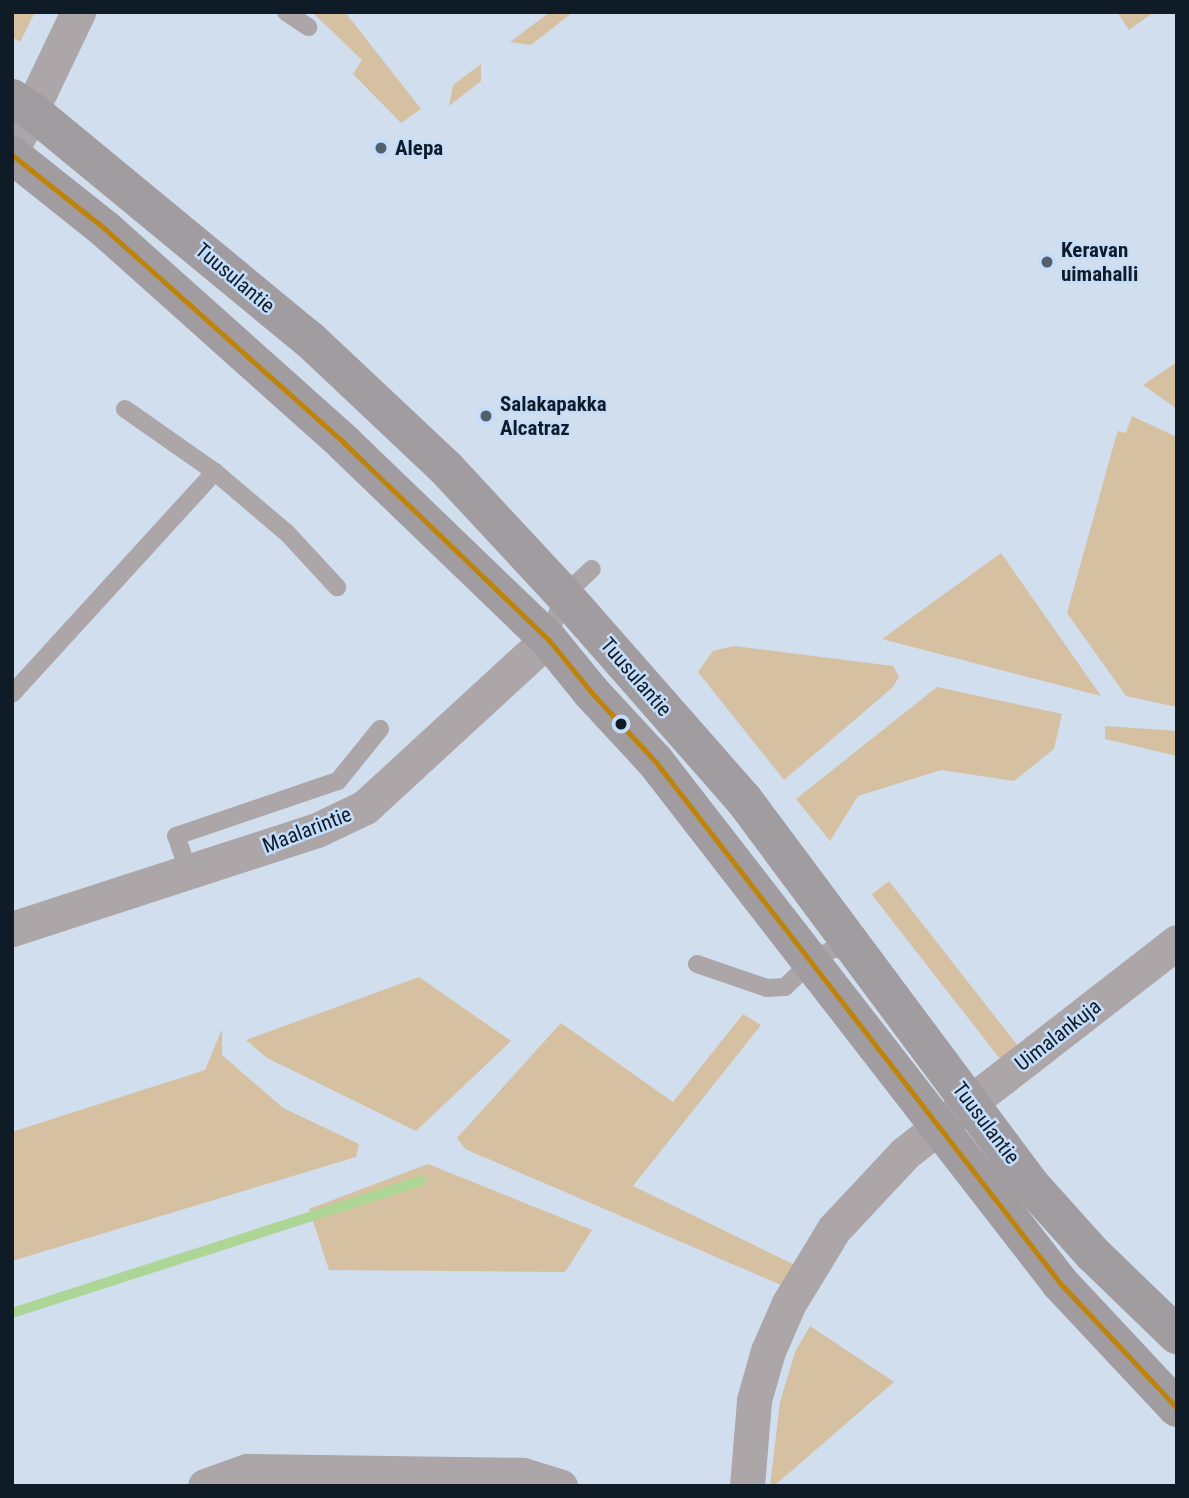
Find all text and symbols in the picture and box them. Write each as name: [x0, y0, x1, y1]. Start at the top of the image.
place label: Alepa: [395, 135, 443, 161]
marker: Alepa: [373, 140, 389, 156]
place label: Keravan uimahalli: [1061, 237, 1138, 287]
street label: Tuusulantie: [190, 238, 280, 318]
marker: Keravan uimahalli: [1039, 254, 1055, 270]
place label: Salakapakka Alcatraz: [500, 391, 607, 441]
marker: Salakapakka Alcatraz: [478, 408, 494, 424]
street label: Tuusulantie: [595, 633, 677, 721]
unlabelled marker: [614, 717, 628, 731]
street label: Maalarintie: [259, 802, 355, 858]
street label: Uimalankuja: [1010, 994, 1106, 1076]
street label: Tuusulantie: [947, 1077, 1025, 1169]

